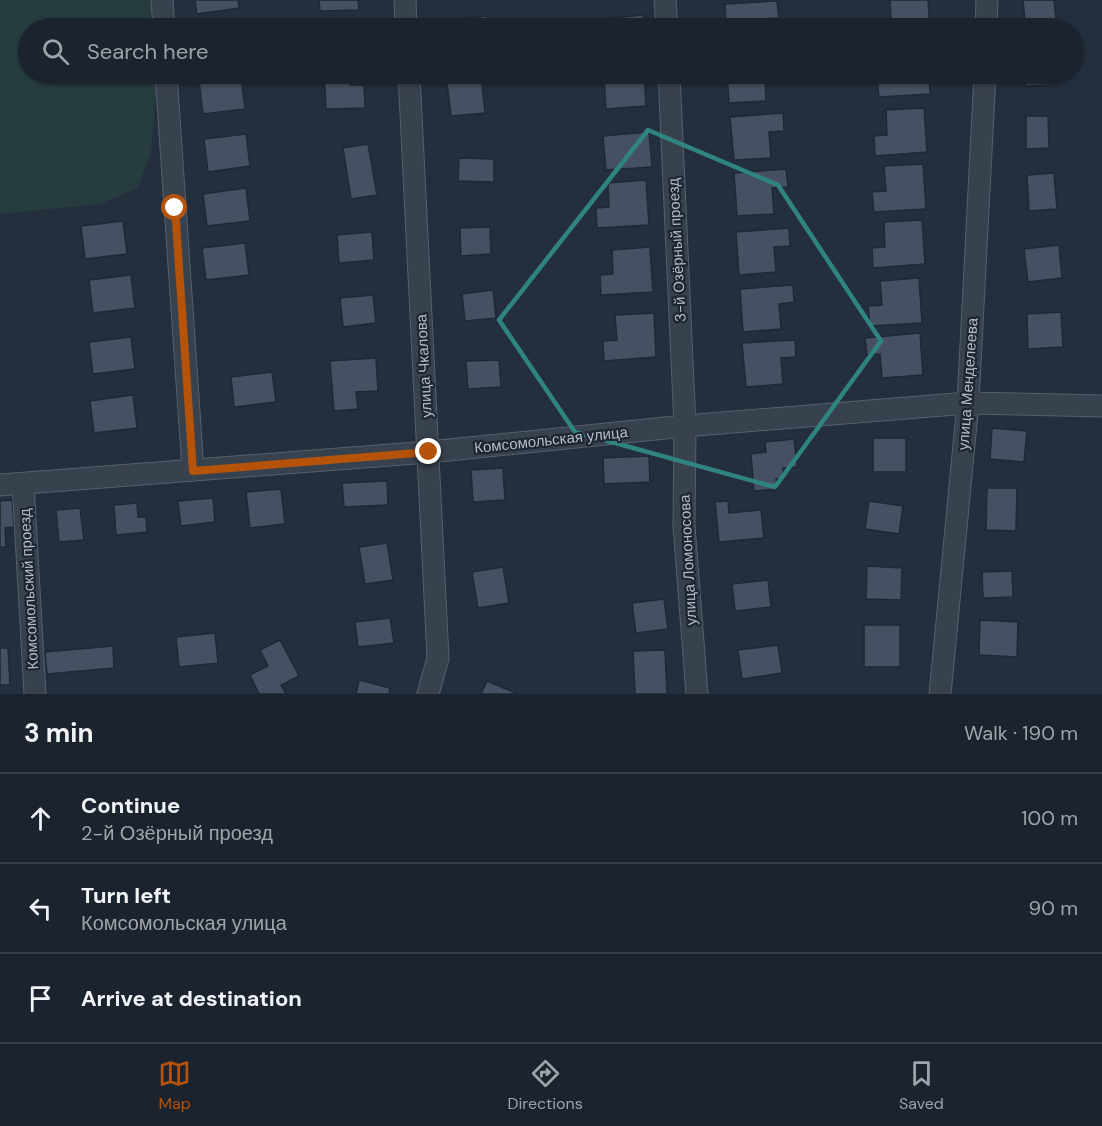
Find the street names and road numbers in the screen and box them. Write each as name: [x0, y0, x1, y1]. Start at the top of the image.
street label: 3-й Озёрный проезд: [663, 177, 691, 322]
street label: улица Чкалова: [411, 313, 437, 418]
street label: улица Менделеева: [953, 316, 983, 451]
street label: Комсомольская улица: [473, 422, 629, 458]
street label: улица Ломоносова: [675, 493, 701, 626]
street label: Комсомольский проезд: [15, 508, 43, 670]

